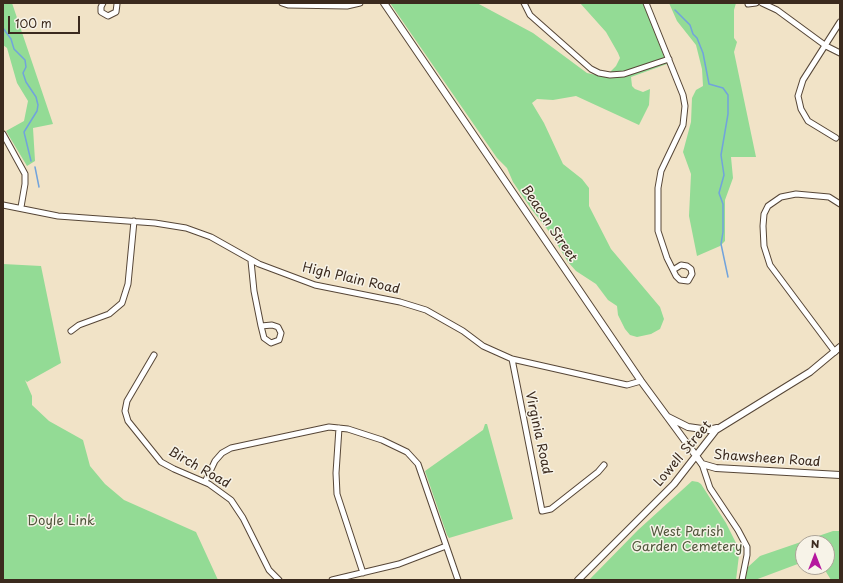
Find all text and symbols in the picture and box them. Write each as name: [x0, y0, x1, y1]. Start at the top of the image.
scale bar: [10, 8, 82, 34]
text: 100 m: [15, 14, 52, 32]
street label: Beacon Street: [518, 183, 580, 265]
street label: High Plain Road: [301, 260, 401, 298]
street label: Virginia Road: [522, 390, 554, 476]
street label: Lowell Street: [651, 418, 715, 490]
street label: Birch Road: [165, 444, 233, 492]
street label: Shawsheen Road: [713, 447, 821, 471]
park label: Doyle Link: [27, 513, 95, 529]
park label: West Parish Garden Cemetery: [632, 524, 742, 555]
north arrow: [795, 535, 835, 575]
text: N: [811, 535, 819, 552]

